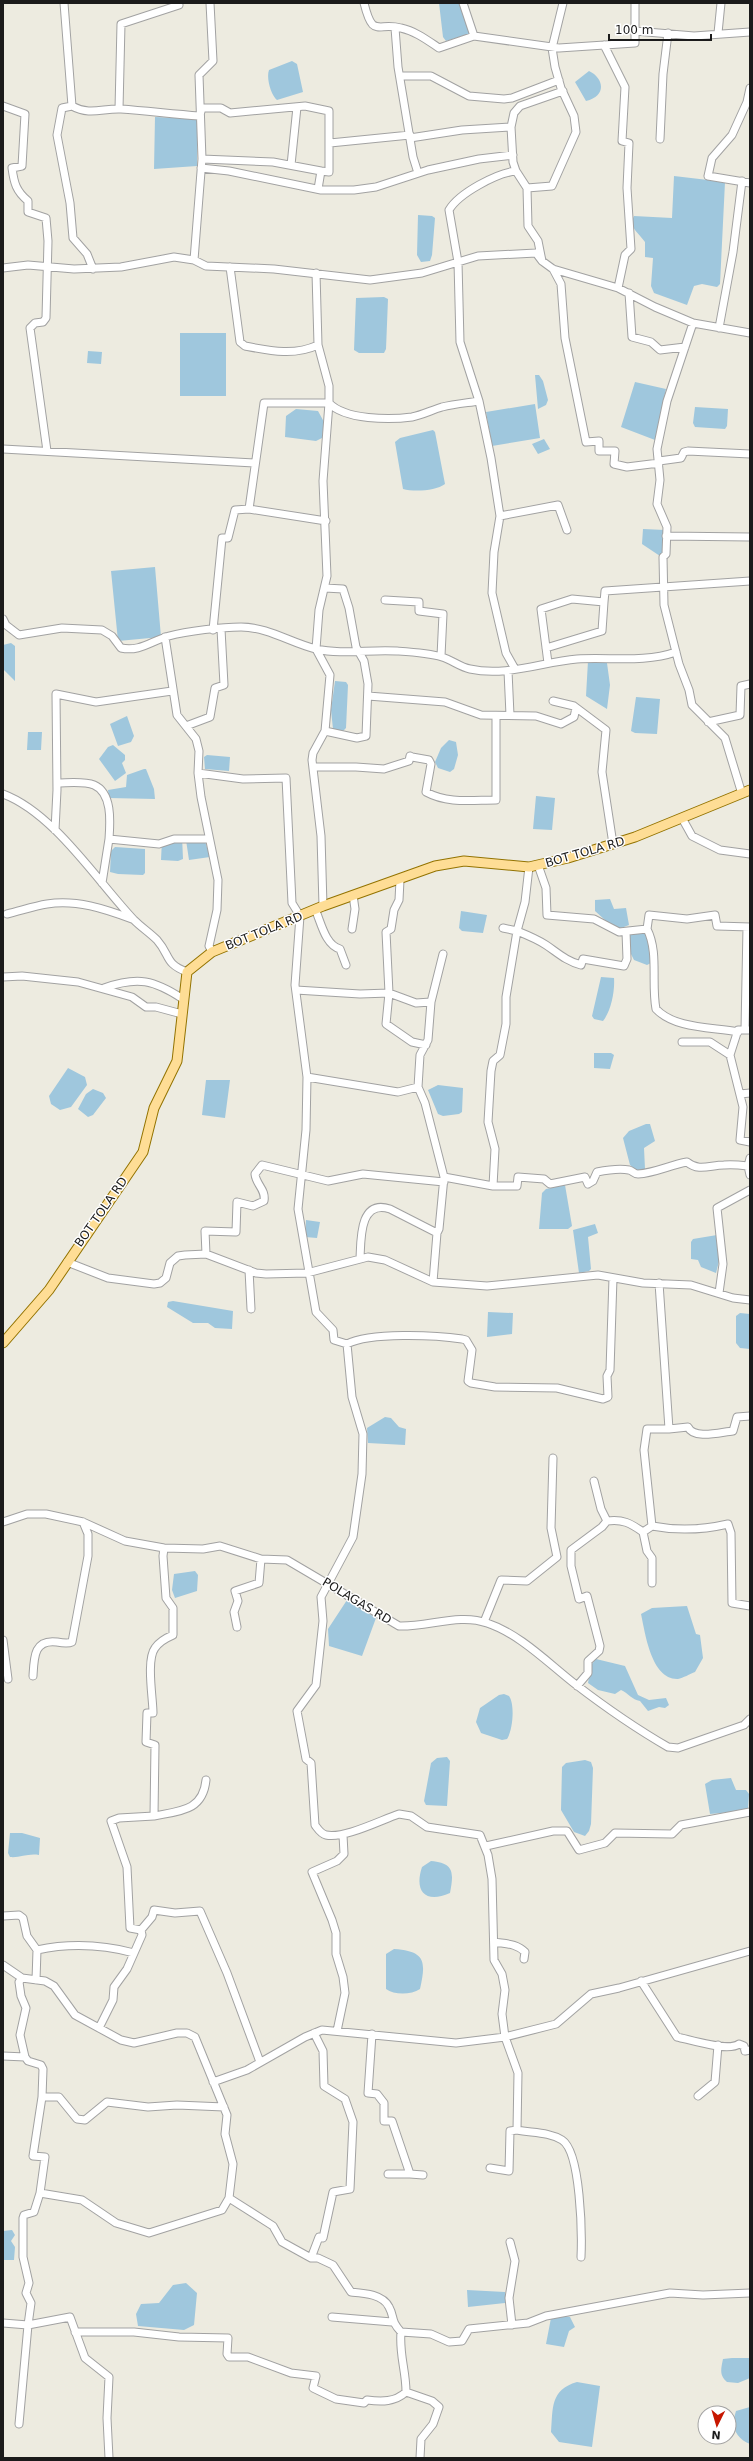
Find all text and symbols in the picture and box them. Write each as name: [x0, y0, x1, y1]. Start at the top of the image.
scale bar: [609, 16, 711, 42]
text: 100 m: [615, 23, 653, 37]
street label: BOT TOLA RD: [544, 834, 626, 870]
street label: BOT TOLA RD: [223, 909, 305, 953]
street label: BOT TOLA RD: [72, 1174, 130, 1250]
street label: POLAGAS RD: [320, 1575, 394, 1627]
north arrow: [697, 2405, 737, 2445]
text: N: [711, 2428, 721, 2441]

